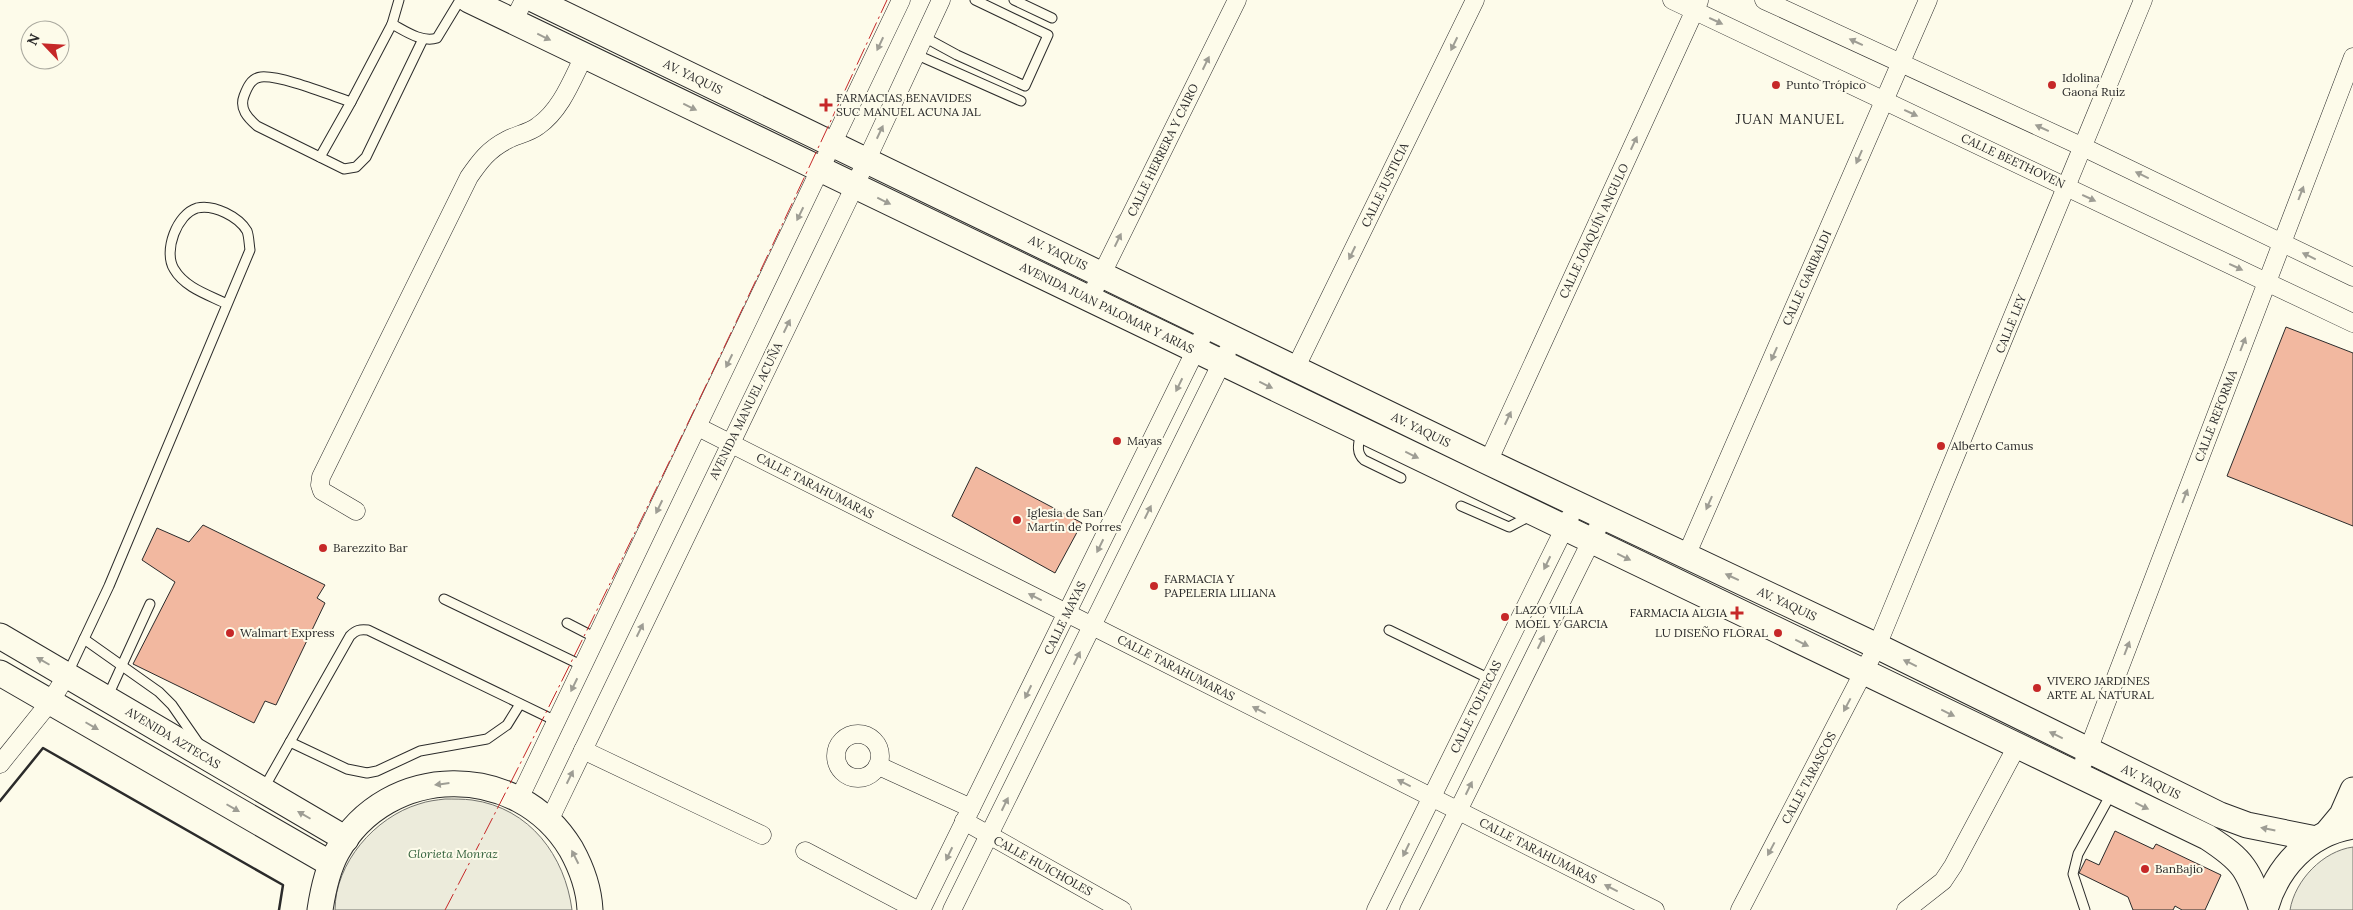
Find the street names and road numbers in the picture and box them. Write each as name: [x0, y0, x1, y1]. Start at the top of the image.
street label: AV. YAQUIS: [660, 55, 725, 97]
street label: CALLE HERRERA Y CAIRO: [1124, 81, 1201, 219]
street label: CALLE BEETHOVEN: [1959, 130, 2068, 191]
street label: CALLE JUSTICIA: [1358, 140, 1412, 229]
street label: CALLE JOAQUÍN ANGULO: [1556, 161, 1631, 301]
street label: CALLE GARIBALDI: [1779, 228, 1834, 328]
street label: AV. YAQUIS: [1025, 231, 1090, 273]
street label: AVENIDA JUAN PALOMAR Y ARIAS: [1017, 258, 1197, 356]
street label: CALLE LEY: [1992, 292, 2029, 355]
street label: AVENIDA MANUEL ACUÑA: [705, 339, 786, 483]
street label: CALLE REFORMA: [2191, 367, 2240, 464]
street label: AV. YAQUIS: [1388, 408, 1453, 450]
street label: CALLE TARAHUMARAS: [754, 449, 877, 522]
street label: CALLE MAYAS: [1040, 578, 1089, 657]
street label: AV. YAQUIS: [1754, 583, 1819, 624]
street label: CALLE TARAHUMARAS: [1115, 631, 1238, 704]
street label: CALLE TOLTECAS: [1447, 658, 1505, 756]
street label: AVENIDA AZTECAS: [122, 703, 223, 772]
street label: CALLE TARASCOS: [1778, 729, 1839, 826]
street label: AV. YAQUIS: [2118, 760, 2183, 802]
street label: CALLE TARAHUMARAS: [1477, 814, 1600, 887]
street label: CALLE HUICHOLES: [991, 832, 1096, 899]

